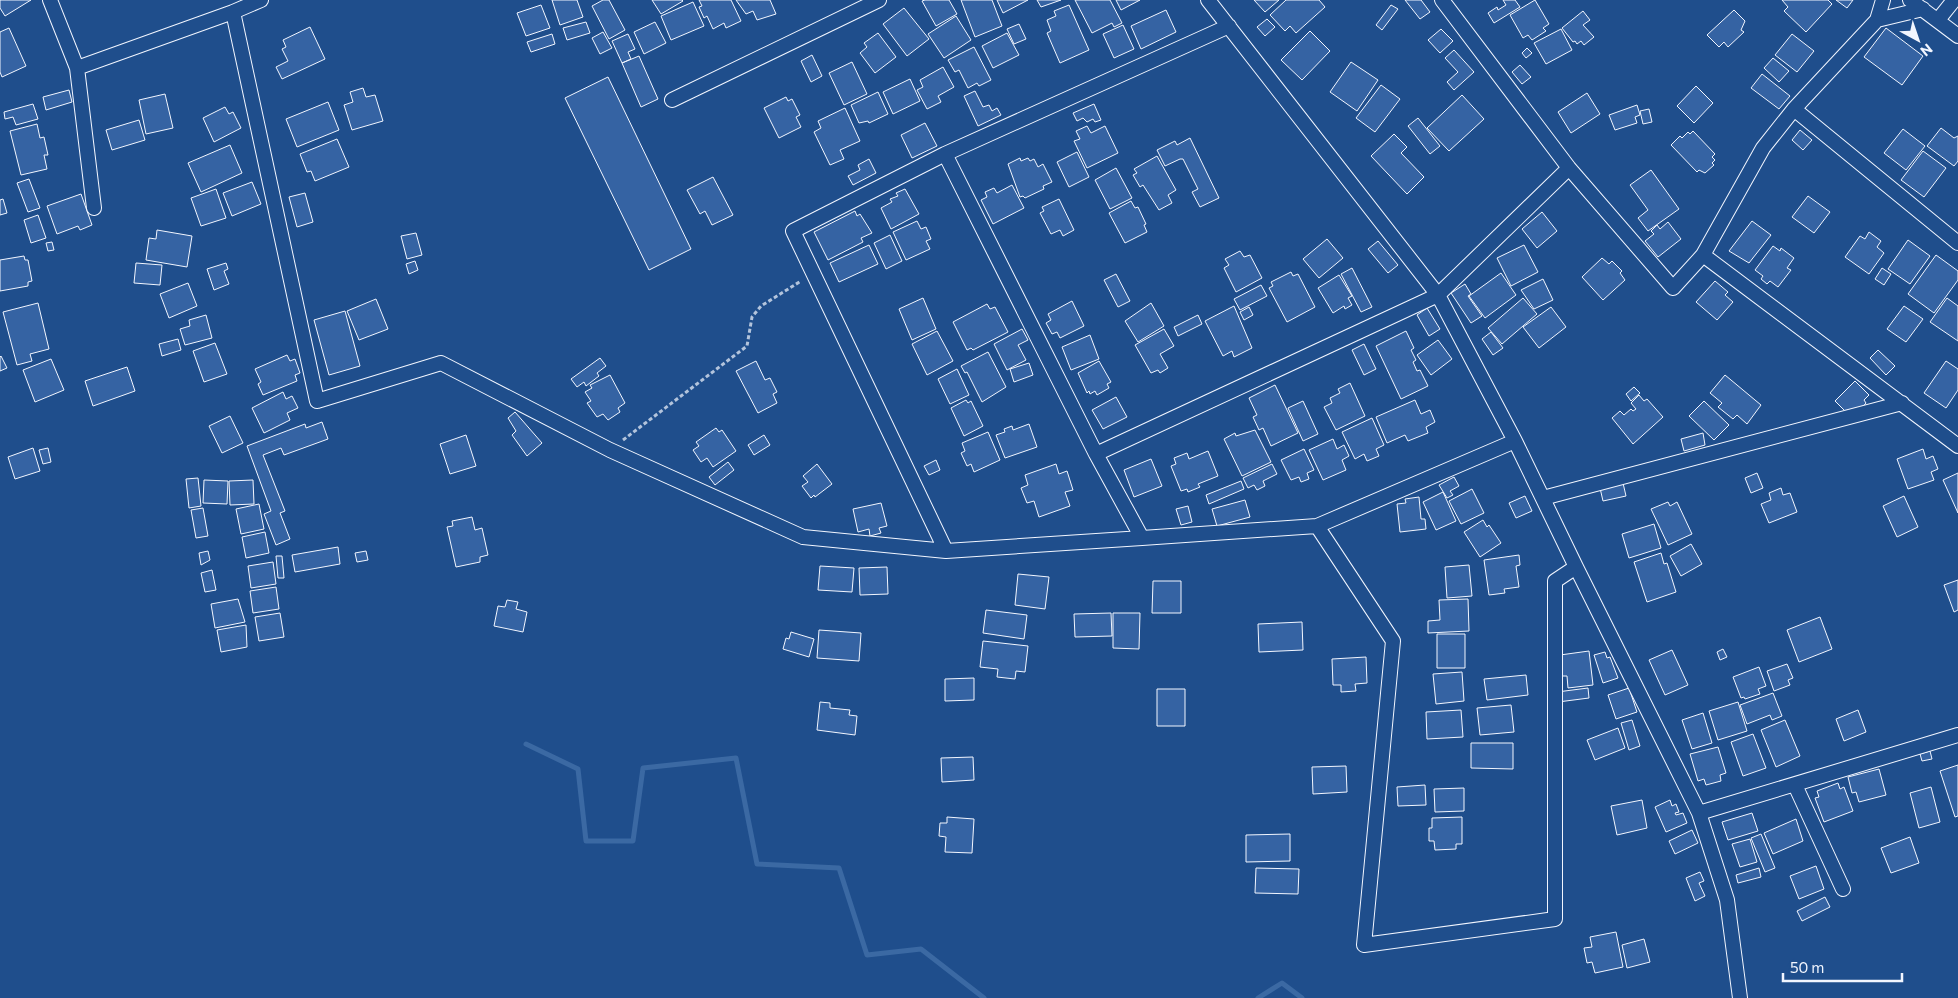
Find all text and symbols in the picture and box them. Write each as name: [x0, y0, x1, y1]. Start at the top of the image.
north arrow: [1893, 15, 1943, 65]
text: N: [1917, 40, 1936, 60]
scale bar: [1783, 950, 1902, 982]
text: 50 m: [1790, 958, 1824, 976]

